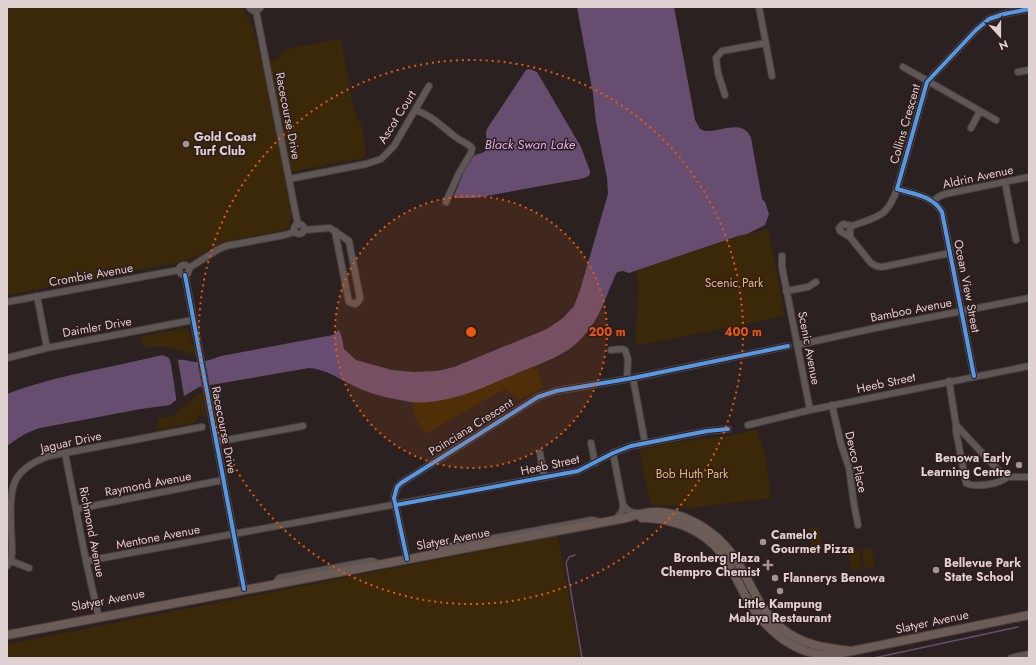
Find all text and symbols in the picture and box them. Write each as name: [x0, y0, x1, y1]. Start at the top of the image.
north arrow: [980, 16, 1020, 56]
text: N: [997, 36, 1011, 54]
street label: Racecourse Drive: [271, 71, 305, 161]
street label: Collins Crescent: [885, 82, 925, 166]
street label: Ascot Court: [374, 87, 420, 147]
place label: Gold Coast Turf Club: [194, 128, 257, 160]
water label: Black Swan Lake: [485, 135, 576, 154]
marker: Gold Coast Turf Club: [181, 139, 191, 149]
street label: Aldrin Avenue: [941, 161, 1015, 193]
street label: Ocean View Street: [949, 238, 985, 334]
street label: Crombie Avenue: [47, 259, 135, 291]
park label: Scenic Park: [705, 274, 764, 292]
street label: Bamboo Avenue: [869, 293, 953, 327]
street label: Scenic Avenue: [793, 310, 825, 386]
street label: Daimler Drive: [61, 312, 133, 342]
text: 200 m: [588, 323, 626, 341]
text: 400 m: [724, 323, 762, 341]
centre of rings: [464, 325, 478, 339]
street label: Heeb Street: [855, 368, 917, 398]
street label: Racecourse Drive: [207, 385, 241, 475]
street label: Poinciana Crescent: [425, 394, 517, 460]
street label: Jaguar Drive: [37, 427, 103, 458]
street label: Devco Place: [840, 430, 872, 494]
place label: Benowa Early Learning Centre: [921, 449, 1012, 481]
street label: Heeb Street: [519, 450, 581, 480]
marker: Benowa Early Learning Centre: [1014, 460, 1024, 470]
park label: Bob Huth Park: [656, 465, 729, 483]
street label: Raymond Avenue: [103, 467, 193, 501]
street label: Richmond Avenue: [74, 485, 110, 579]
street label: Mentone Avenue: [115, 520, 201, 554]
street label: Slatyer Avenue: [415, 523, 491, 555]
place label: Camelot Gourmet Pizza: [771, 526, 854, 558]
marker: Camelot Gourmet Pizza: [758, 537, 768, 547]
place label: Bronberg Plaza Chempro Chemist: [661, 549, 760, 581]
place label: Bellevue Park State School: [944, 554, 1021, 586]
marker: Bronberg Plaza Chempro Chemist: [763, 560, 773, 570]
marker: Bellevue Park State School: [931, 565, 941, 575]
place label: Flannerys Benowa: [783, 569, 885, 587]
marker: Flannerys Benowa: [770, 573, 780, 583]
street label: Slatyer Avenue: [70, 584, 146, 616]
marker: Little Kampung Malaya Restaurant: [775, 586, 785, 596]
place label: Little Kampung Malaya Restaurant: [729, 595, 831, 627]
street label: Slatyer Avenue: [894, 605, 970, 639]

